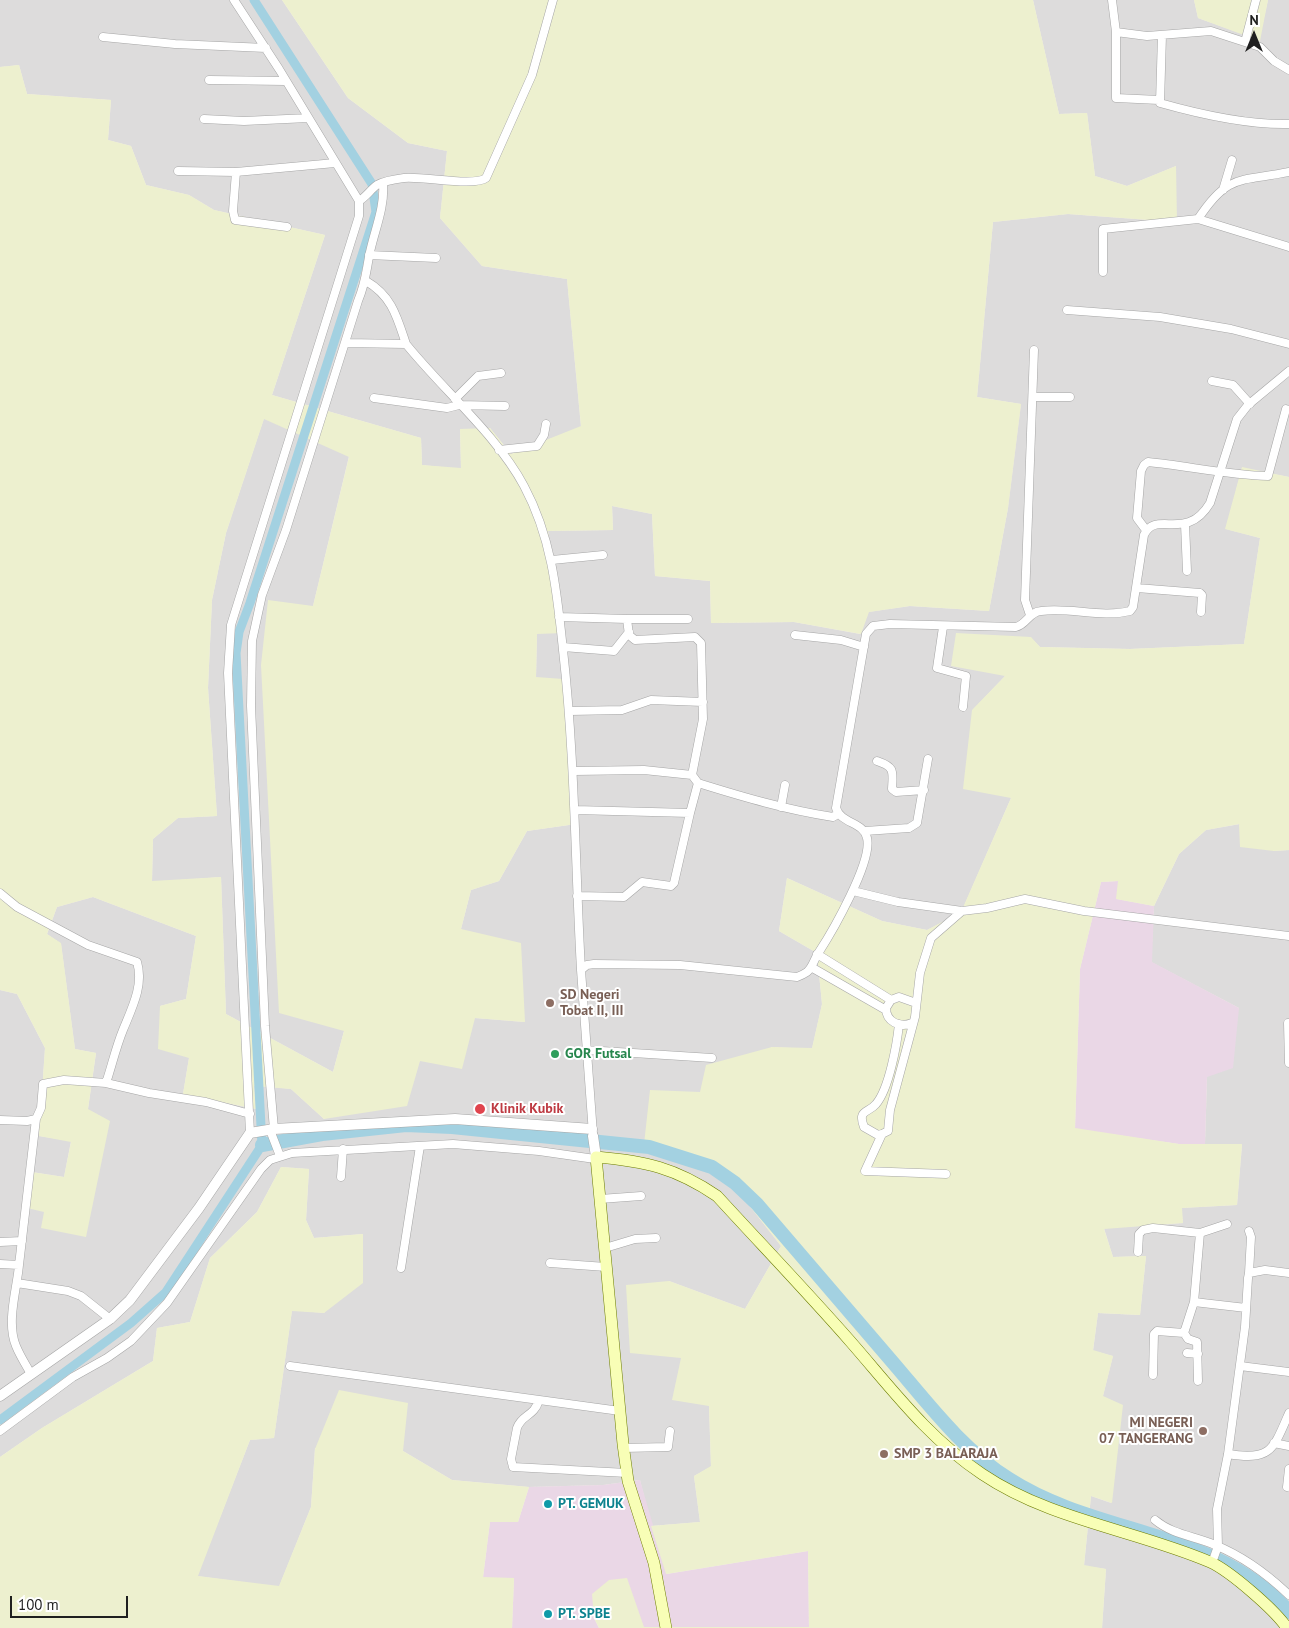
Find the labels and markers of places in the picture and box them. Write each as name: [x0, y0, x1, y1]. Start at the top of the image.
place label: SD Negeri Tobat II, III: [560, 987, 624, 1020]
marker: SD Negeri Tobat II, III: [544, 997, 556, 1009]
place label: GOR Futsal: [565, 1046, 631, 1062]
marker: GOR Futsal: [549, 1048, 561, 1060]
place label: Klinik Kubik: [491, 1101, 563, 1117]
marker: Klinik Kubik: [473, 1102, 487, 1116]
place label: MI NEGERI 07 TANGERANG: [1099, 1415, 1193, 1448]
marker: MI NEGERI 07 TANGERANG: [1197, 1425, 1209, 1437]
place label: SMP 3 BALARAJA: [894, 1446, 998, 1462]
marker: SMP 3 BALARAJA: [878, 1448, 890, 1460]
place label: PT. GEMUK: [558, 1496, 624, 1512]
marker: PT. GEMUK: [542, 1498, 554, 1510]
place label: PT. SPBE: [558, 1606, 610, 1622]
marker: PT. SPBE: [542, 1608, 554, 1620]

